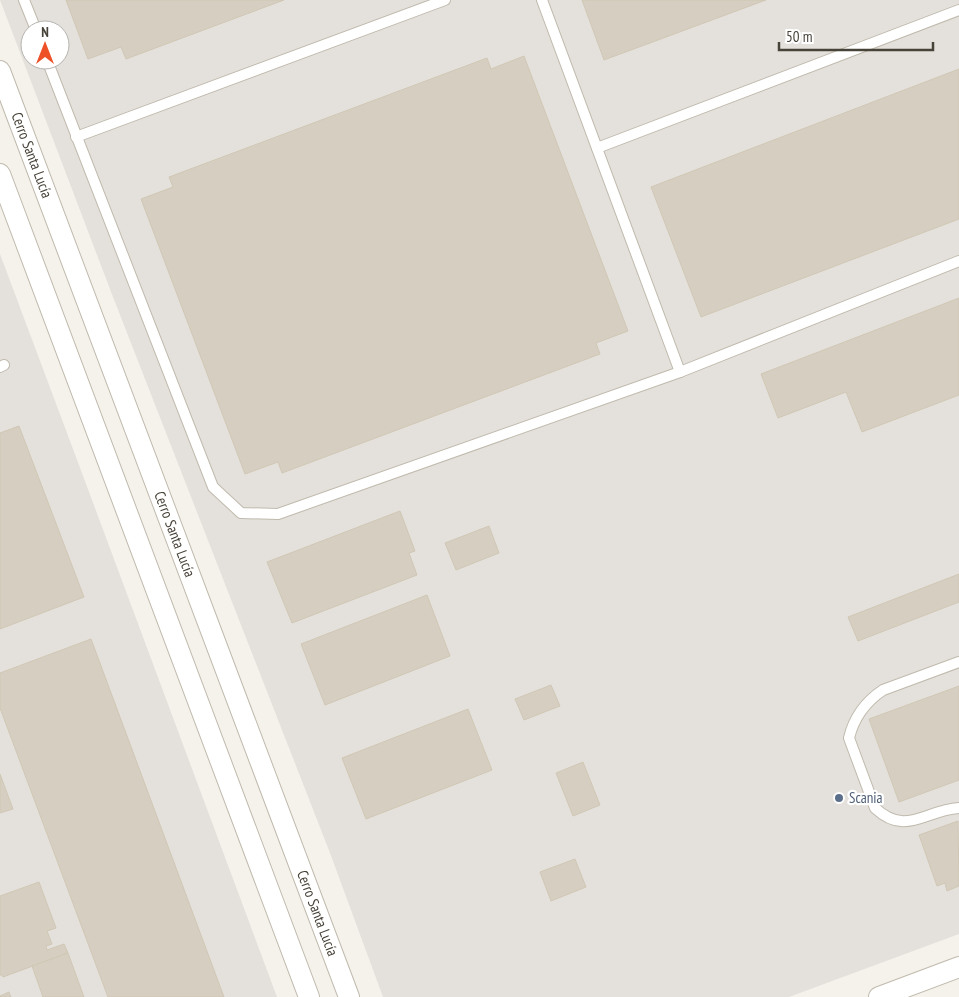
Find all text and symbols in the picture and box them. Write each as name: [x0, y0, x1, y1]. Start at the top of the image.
north arrow: [20, 20, 70, 70]
scale bar: [779, 20, 933, 52]
text: N: [41, 23, 49, 41]
text: 50 m: [786, 27, 812, 46]
street label: Cerro Santa Lucía: [7, 110, 57, 201]
street label: Cerro Santa Lucía: [150, 489, 200, 580]
place label: Scania: [849, 788, 883, 807]
marker: Scania: [833, 792, 845, 804]
street label: Cerro Santa Lucía: [293, 867, 343, 959]

